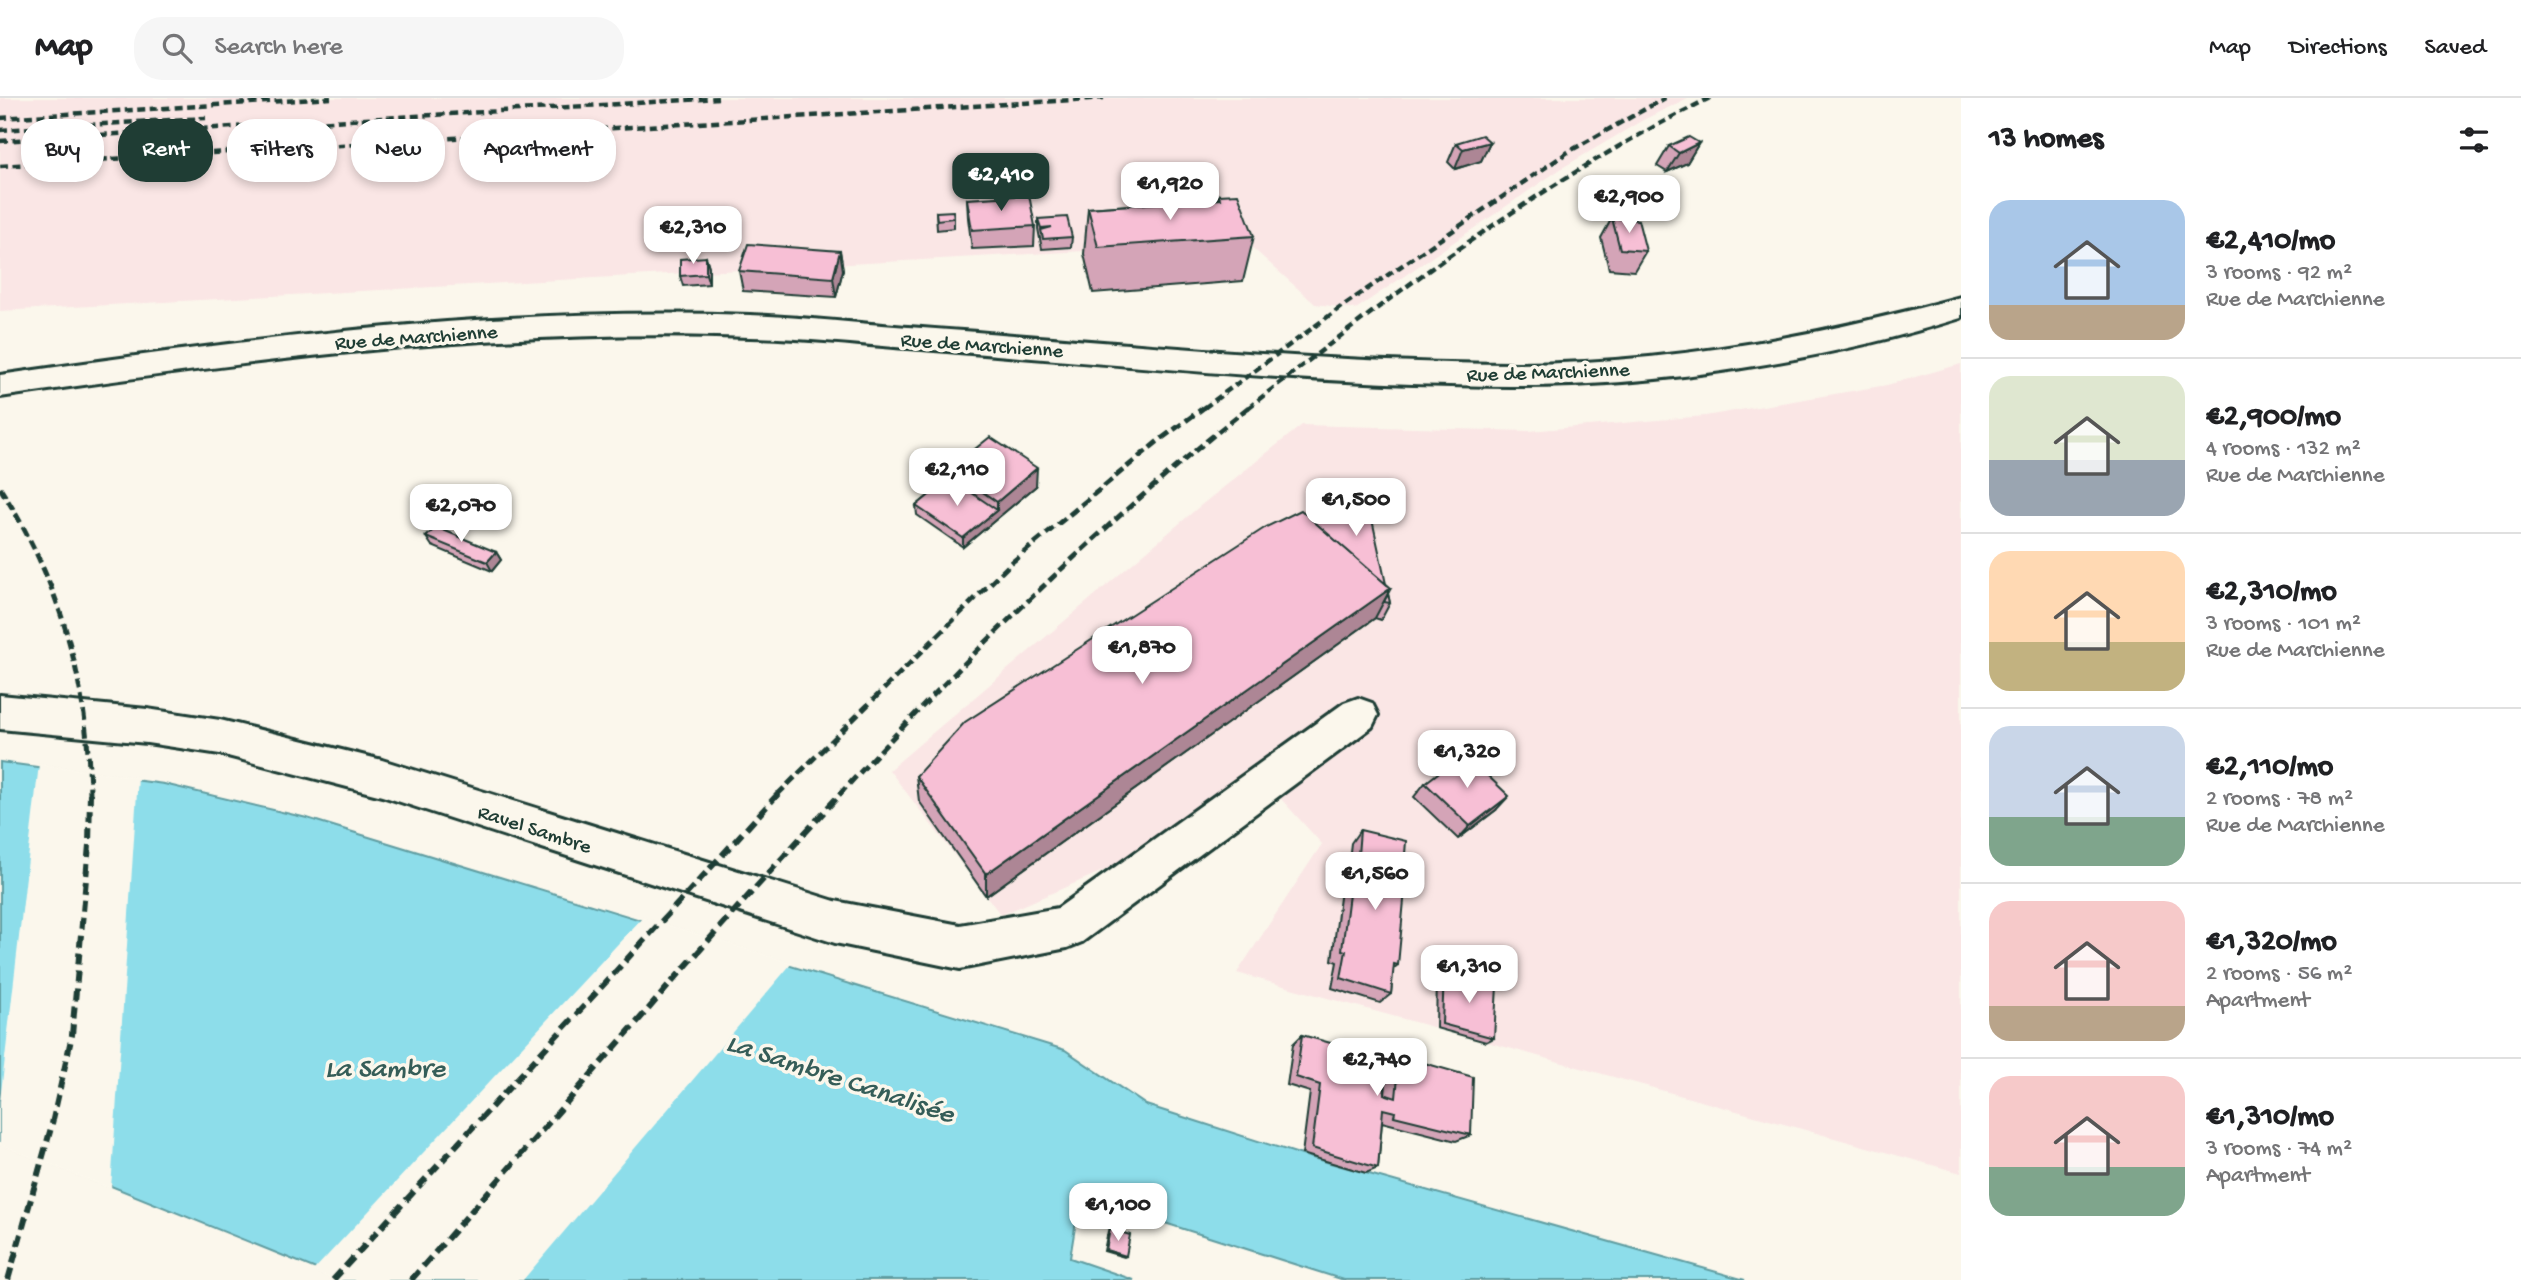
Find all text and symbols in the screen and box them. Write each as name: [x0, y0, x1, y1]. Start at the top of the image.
search box: [134, 17, 624, 80]
text: Map: [35, 29, 92, 67]
icon: search: [158, 29, 196, 67]
text: Search here: [214, 33, 343, 64]
text: Map: [2209, 34, 2251, 63]
text: Directions: [2289, 34, 2387, 63]
text: Saved: [2425, 34, 2486, 63]
chip: Buy: [21, 119, 104, 182]
chip: Rent: [118, 119, 213, 182]
chip: Filters: [227, 119, 337, 182]
chip: New: [351, 119, 445, 182]
chip: Apartment: [459, 119, 616, 182]
icon: filters: [2455, 121, 2493, 159]
text: 13 homes: [1989, 123, 2103, 158]
pin: €2,410: [944, 153, 1058, 213]
text: €2,410: [968, 162, 1034, 189]
pin: €1,920: [1113, 162, 1227, 222]
text: €1,920: [1137, 171, 1203, 198]
pin: €2,900: [1572, 176, 1686, 235]
text: €2,900: [1594, 184, 1664, 211]
pin: €2,310: [636, 206, 750, 266]
text: €2,310: [660, 215, 726, 242]
text: €2,410/mo: [2206, 225, 2335, 260]
icon: home: [2045, 228, 2129, 312]
text: 3 rooms · 92 m²: [2206, 260, 2352, 287]
text: Rue de Marchienne: [2206, 287, 2385, 314]
street label: Rue de Marchienne: [334, 321, 500, 358]
street label: Rue de Marchienne: [900, 329, 1065, 366]
street label: Rue de Marchienne: [1466, 359, 1631, 390]
text: €2,900/mo: [2206, 401, 2341, 436]
icon: home: [2045, 404, 2129, 488]
text: 4 rooms · 132 m²: [2206, 436, 2361, 463]
pin: €2,110: [900, 448, 1014, 508]
text: €2,110: [925, 457, 989, 484]
text: Rue de Marchienne: [2206, 463, 2385, 490]
pin: €1,500: [1299, 478, 1413, 538]
pin: €2,070: [404, 484, 518, 544]
text: €1,500: [1322, 487, 1390, 514]
text: €2,070: [426, 493, 496, 520]
text: €2,310/mo: [2206, 576, 2337, 611]
icon: home: [2045, 579, 2129, 663]
text: 3 rooms · 101 m²: [2206, 611, 2361, 638]
pin: €1,870: [1085, 626, 1199, 686]
text: €1,870: [1108, 635, 1176, 662]
text: Rue de Marchienne: [2206, 638, 2385, 665]
pin: €1,320: [1410, 730, 1524, 790]
text: €1,320: [1434, 739, 1500, 766]
text: €2,110/mo: [2206, 751, 2333, 786]
icon: home: [2045, 754, 2129, 838]
text: 2 rooms · 78 m²: [2206, 786, 2353, 813]
street label: Ravel Sambre: [474, 801, 595, 862]
text: Rue de Marchienne: [2206, 813, 2385, 840]
pin: €1,560: [1318, 852, 1432, 912]
text: €1,560: [1341, 861, 1409, 888]
text: €1,320/mo: [2206, 926, 2337, 961]
icon: home: [2045, 929, 2129, 1013]
pin: €1,310: [1412, 946, 1526, 1005]
text: €1,310: [1437, 954, 1501, 981]
text: 2 rooms · 56 m²: [2206, 961, 2352, 988]
text: Apartment: [2206, 988, 2310, 1015]
water label: La Sambre Canalisée: [722, 1028, 959, 1133]
pin: €2,740: [1320, 1038, 1434, 1098]
text: €2,740: [1343, 1047, 1411, 1074]
water label: La Sambre: [325, 1054, 447, 1087]
text: €1,310/mo: [2206, 1101, 2334, 1136]
icon: home: [2045, 1104, 2129, 1188]
text: 3 rooms · 74 m²: [2206, 1136, 2352, 1163]
text: Apartment: [2206, 1163, 2310, 1190]
pin: €1,100: [1061, 1184, 1175, 1243]
text: €1,100: [1085, 1192, 1151, 1219]

